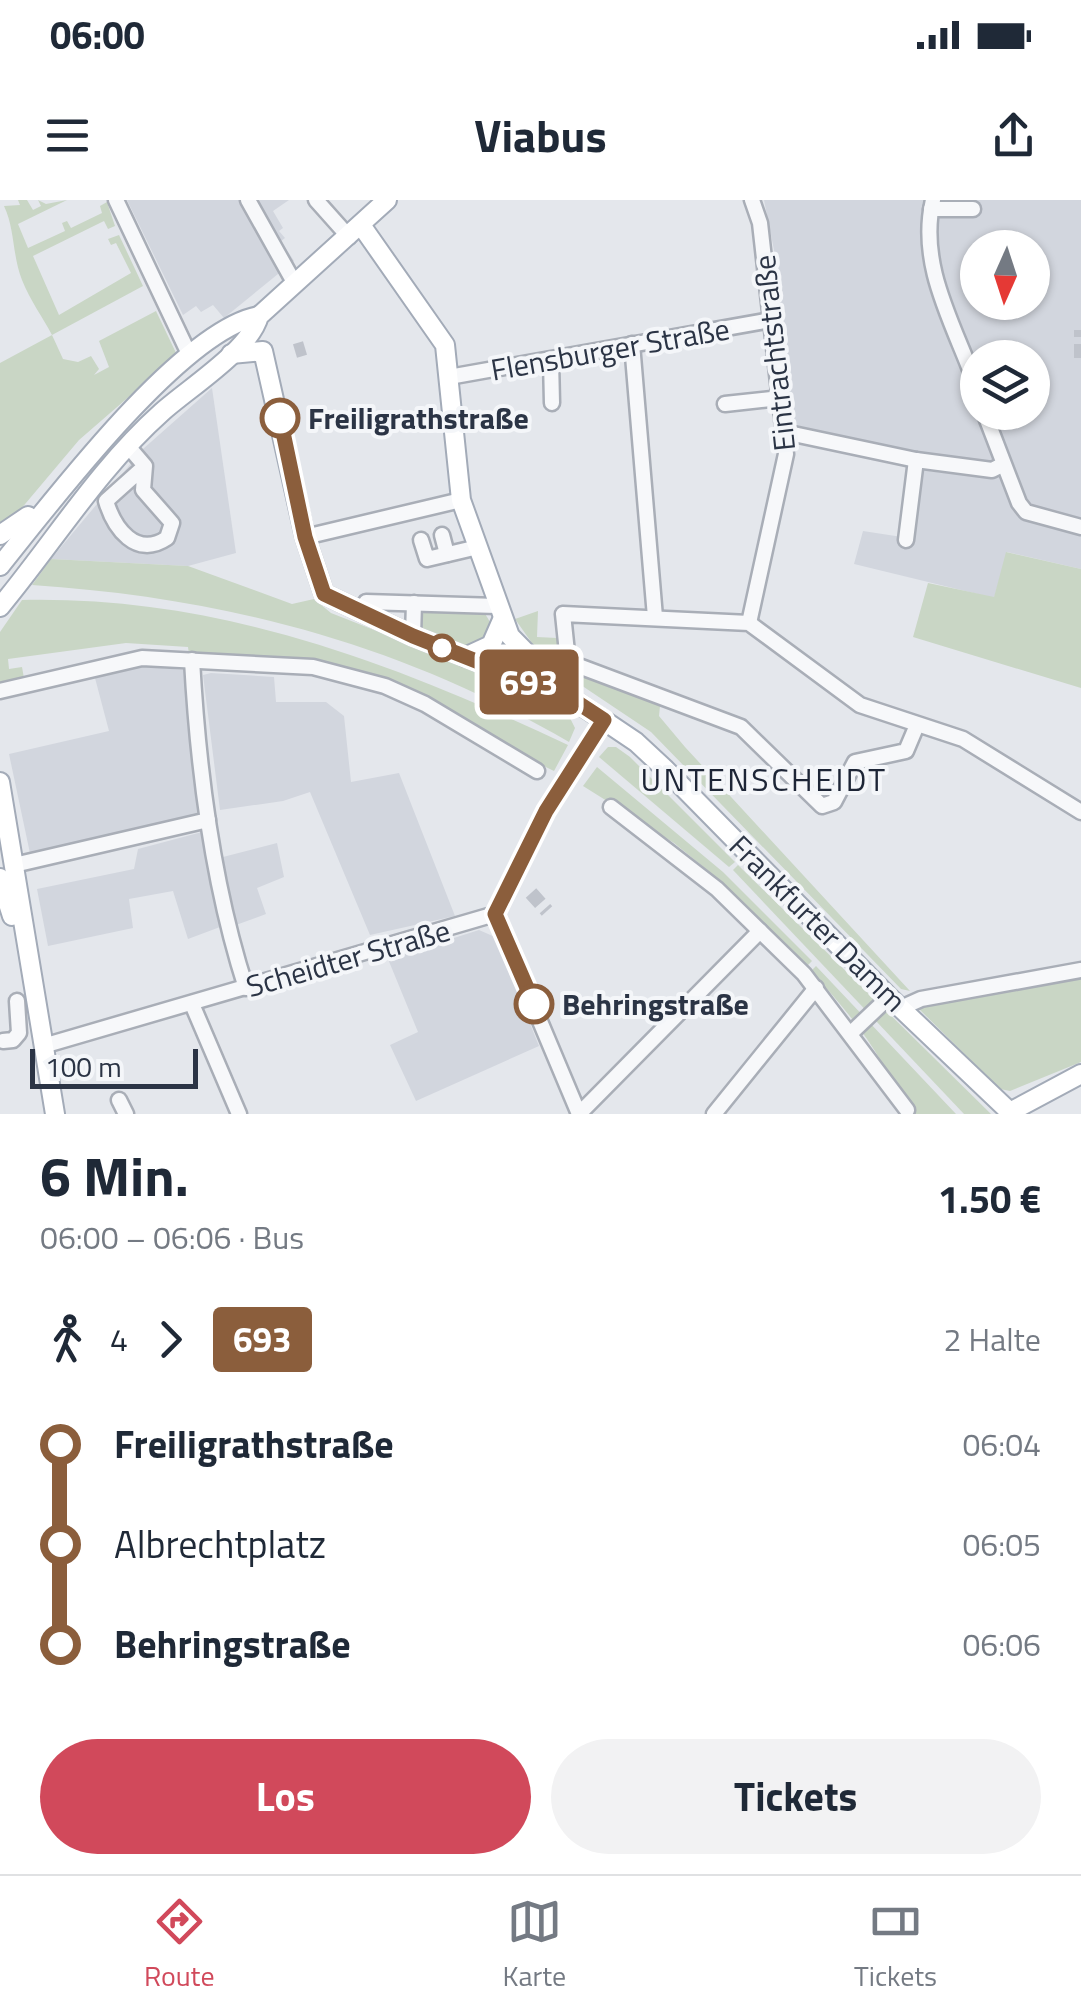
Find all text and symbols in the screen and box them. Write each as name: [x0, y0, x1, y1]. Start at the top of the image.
text: 06:00: [50, 6, 145, 64]
text: Viabus: [474, 101, 607, 169]
icon: menu: [40, 108, 95, 163]
icon: share: [986, 108, 1041, 163]
north arrow: [960, 230, 1050, 320]
map controls: [960, 230, 1050, 430]
street label: Eintrachtstraße: [741, 253, 807, 453]
street label: Flensburger Straße: [487, 305, 733, 393]
button: layers: [960, 340, 1050, 430]
place label: Freiligrathstraße: [308, 395, 529, 441]
marker: Freiligrathstraße: [261, 399, 299, 437]
unlabelled marker: [429, 635, 455, 661]
line badge: 693: [472, 650, 586, 714]
text: 693: [500, 655, 558, 709]
district label: UNTENSCHEIDT: [640, 755, 888, 803]
street label: Frankfurter Damm: [719, 824, 917, 1022]
street label: Scheidter Straße: [241, 907, 455, 1009]
place label: Behringstraße: [562, 981, 749, 1027]
marker: Behringstraße: [515, 985, 553, 1023]
scale bar: [30, 1044, 198, 1088]
text: 100 m: [45, 1045, 122, 1088]
text: 6 Min.: [40, 1134, 189, 1217]
text: 1.50 €: [938, 1170, 1041, 1228]
text: 06:00 – 06:06 · Bus: [40, 1213, 304, 1261]
icon: walk: [40, 1312, 95, 1367]
icon: forward: [143, 1312, 198, 1367]
text: 693: [233, 1312, 292, 1366]
text: 4: [110, 1315, 128, 1363]
text: 2 Halte: [944, 1315, 1041, 1363]
text: Freiligrathstraße: [114, 1415, 394, 1473]
text: 06:04: [962, 1420, 1041, 1468]
text: Albrechtplatz: [114, 1515, 326, 1573]
text: 06:05: [962, 1520, 1041, 1568]
text: Behringstraße: [114, 1615, 351, 1673]
text: 06:06: [962, 1620, 1041, 1668]
button: Los: [40, 1739, 531, 1854]
button: Tickets: [551, 1739, 1041, 1854]
tab: Route: [144, 1894, 215, 1997]
tab: Karte: [502, 1894, 566, 1997]
tab: Tickets: [854, 1894, 937, 1997]

